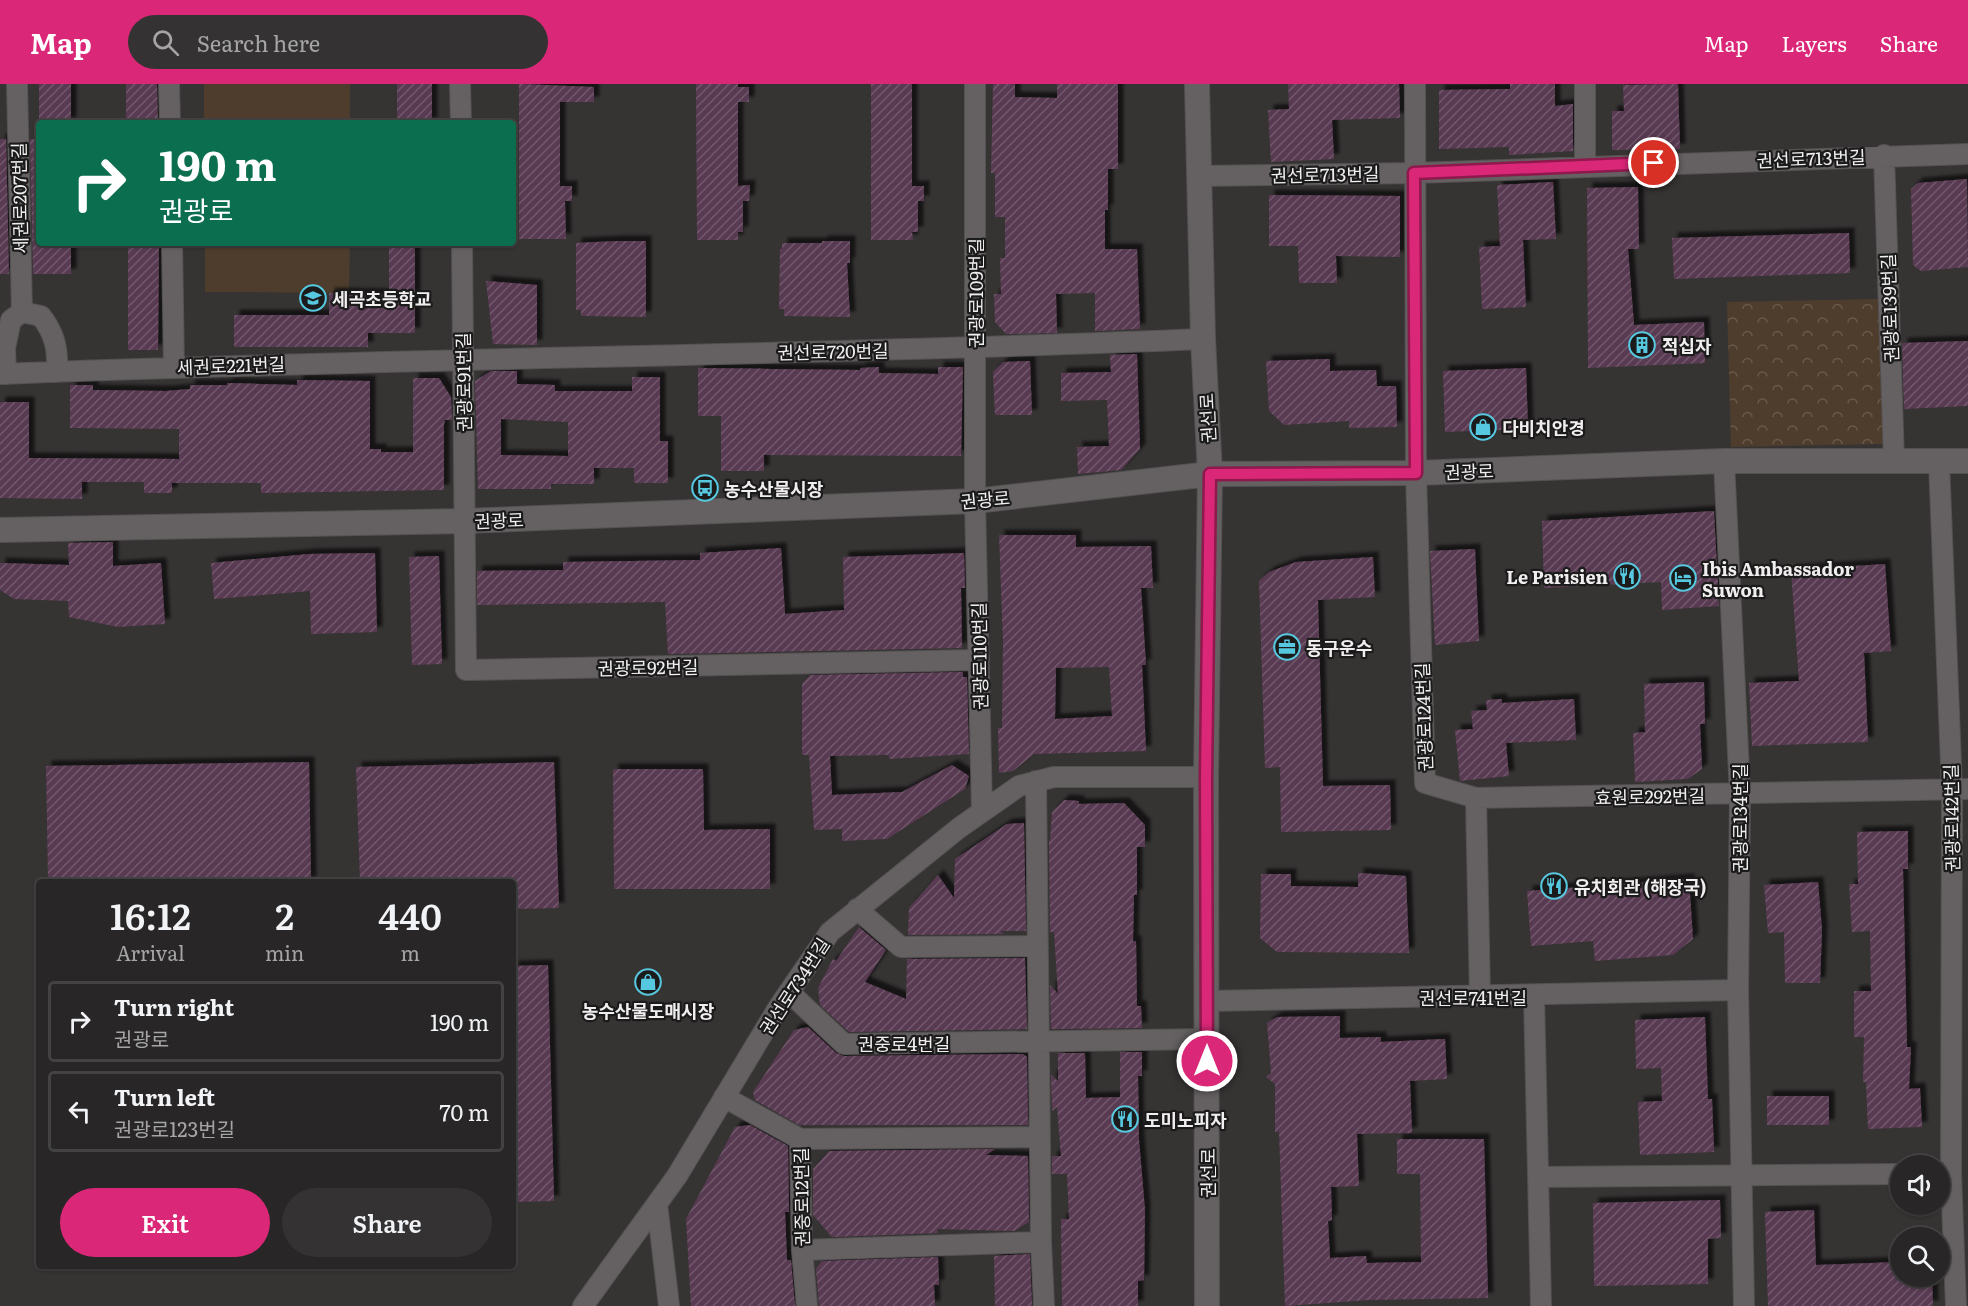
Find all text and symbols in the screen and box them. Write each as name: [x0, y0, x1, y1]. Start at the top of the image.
search box: [128, 15, 548, 69]
text: Map: [30, 21, 92, 63]
icon: search: [149, 26, 182, 59]
text: Search here: [197, 26, 320, 59]
text: Map: [1704, 27, 1749, 58]
text: Layers: [1782, 27, 1847, 58]
text: Share: [1880, 27, 1938, 58]
text: 190 m: [159, 132, 277, 194]
pin: [1628, 137, 1679, 188]
street label: 세권로207번길: [5, 142, 33, 254]
street label: 권선로713번길: [1756, 143, 1866, 173]
icon: right: [60, 144, 138, 222]
icon: arrive: [1637, 146, 1670, 179]
street label: 권선로713번길: [1270, 160, 1380, 188]
text: 권광로: [159, 189, 234, 229]
street label: 권광로109번길: [962, 238, 989, 348]
street label: 권광로139번길: [1874, 253, 1904, 363]
school or university icon: 세곡초등학교: [298, 283, 328, 313]
place label: 세곡초등학교: [332, 285, 431, 312]
building icon: 적십자: [1627, 330, 1657, 360]
street label: 권광로91번길: [449, 332, 477, 432]
place label: 적십자: [1662, 332, 1712, 359]
street label: 권선로720번길: [777, 337, 889, 365]
street label: 세권로221번길: [176, 350, 286, 380]
street label: 권선로: [1192, 392, 1222, 444]
shop icon: 다비치안경: [1468, 412, 1498, 442]
place label: 다비치안경: [1502, 414, 1585, 441]
street label: 권광로: [1444, 457, 1494, 485]
bus stop icon: 농수산물시장: [690, 473, 720, 503]
place label: 농수산물시장: [724, 475, 824, 502]
street label: 권광로: [959, 483, 1011, 515]
street label: 권광로: [474, 506, 524, 534]
place label: Ibis Ambassador Suwon: [1702, 555, 1854, 603]
restaurant icon: Le Parisien: [1612, 561, 1642, 591]
place label: Le Parisien: [1506, 563, 1608, 590]
hotel icon: Ibis Ambassador Suwon: [1668, 563, 1698, 593]
street label: 권광로110번길: [965, 602, 993, 710]
office icon: 동구운수: [1272, 632, 1302, 662]
place label: 동구운수: [1306, 634, 1372, 661]
street label: 권광로92번길: [597, 653, 699, 681]
street label: 권광로124번길: [1408, 662, 1438, 772]
street label: 권광로134번길: [1726, 763, 1753, 873]
street label: 권광로142번길: [1937, 764, 1965, 872]
street label: 효원로292번길: [1595, 782, 1705, 810]
restaurant icon: 유치회관 (해장국): [1539, 871, 1569, 901]
place label: 유치회관 (해장국): [1574, 873, 1706, 900]
text: 16:12: [110, 888, 191, 941]
text: 2: [275, 888, 294, 941]
text: 440: [378, 888, 442, 941]
street label: 권선로734번길: [752, 932, 836, 1040]
text: Arrival: [116, 937, 185, 967]
text: min: [265, 937, 304, 967]
text: m: [400, 937, 420, 967]
shop icon: 농수산물도매시장: [633, 967, 663, 997]
street label: 권선로741번길: [1419, 984, 1527, 1011]
text: Turn right: [114, 990, 234, 1023]
place label: 농수산물도매시장: [582, 997, 715, 1024]
icon: right: [63, 1005, 96, 1038]
text: 190 m: [430, 1005, 489, 1038]
text: 권광로: [114, 1023, 169, 1053]
position arrow: [1175, 1029, 1239, 1093]
street label: 권중로4번길: [858, 1030, 950, 1057]
text: Turn left: [114, 1080, 215, 1113]
icon: left: [63, 1095, 96, 1128]
text: 70 m: [439, 1095, 489, 1128]
restaurant icon: 도미노피자: [1110, 1104, 1140, 1134]
place label: 도미노피자: [1144, 1106, 1227, 1133]
text: 권광로123번길: [114, 1113, 235, 1143]
street label: 권중로12번길: [787, 1147, 815, 1247]
street label: 권선로: [1194, 1148, 1221, 1198]
map controls: [1890, 1155, 1950, 1287]
button: sound: [1890, 1155, 1950, 1215]
button: Exit: [60, 1188, 270, 1257]
button: Share: [282, 1188, 492, 1257]
button: search: [1890, 1227, 1950, 1287]

